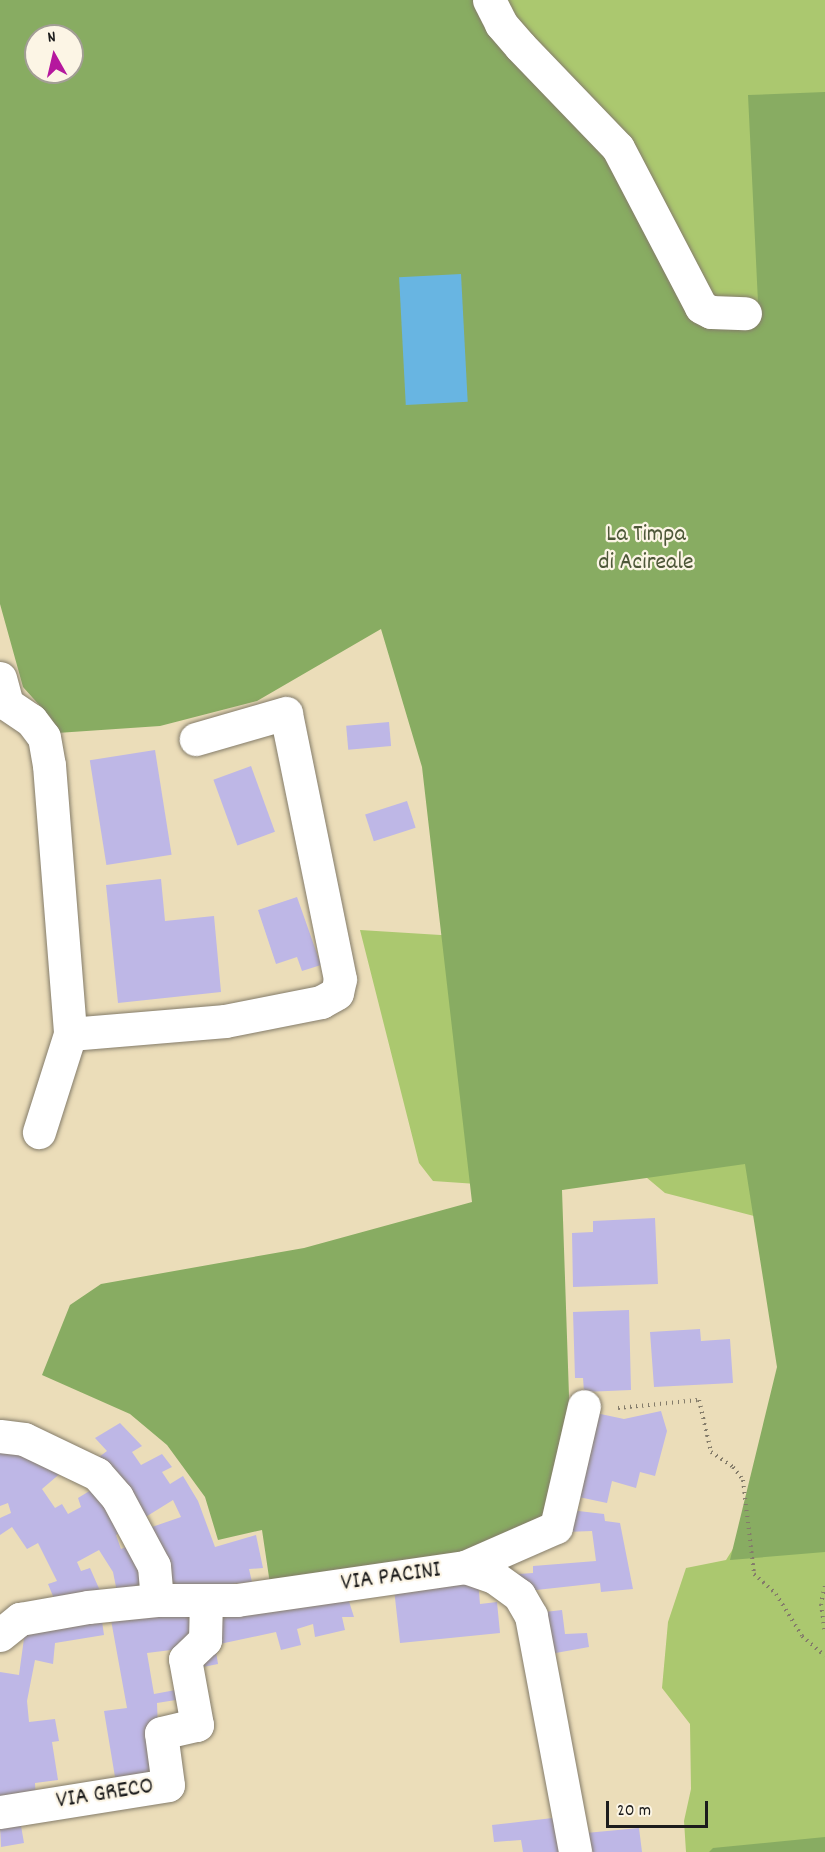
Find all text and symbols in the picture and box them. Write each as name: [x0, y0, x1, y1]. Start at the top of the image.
north arrow: [24, 24, 84, 84]
text: N: [46, 26, 57, 50]
park label: La Timpa di Acireale: [598, 522, 694, 578]
street label: VIA PACINI: [339, 1557, 443, 1599]
street label: VIA GRECO: [54, 1773, 156, 1817]
scale bar: [609, 1789, 711, 1827]
text: 20 m: [617, 1799, 651, 1824]

